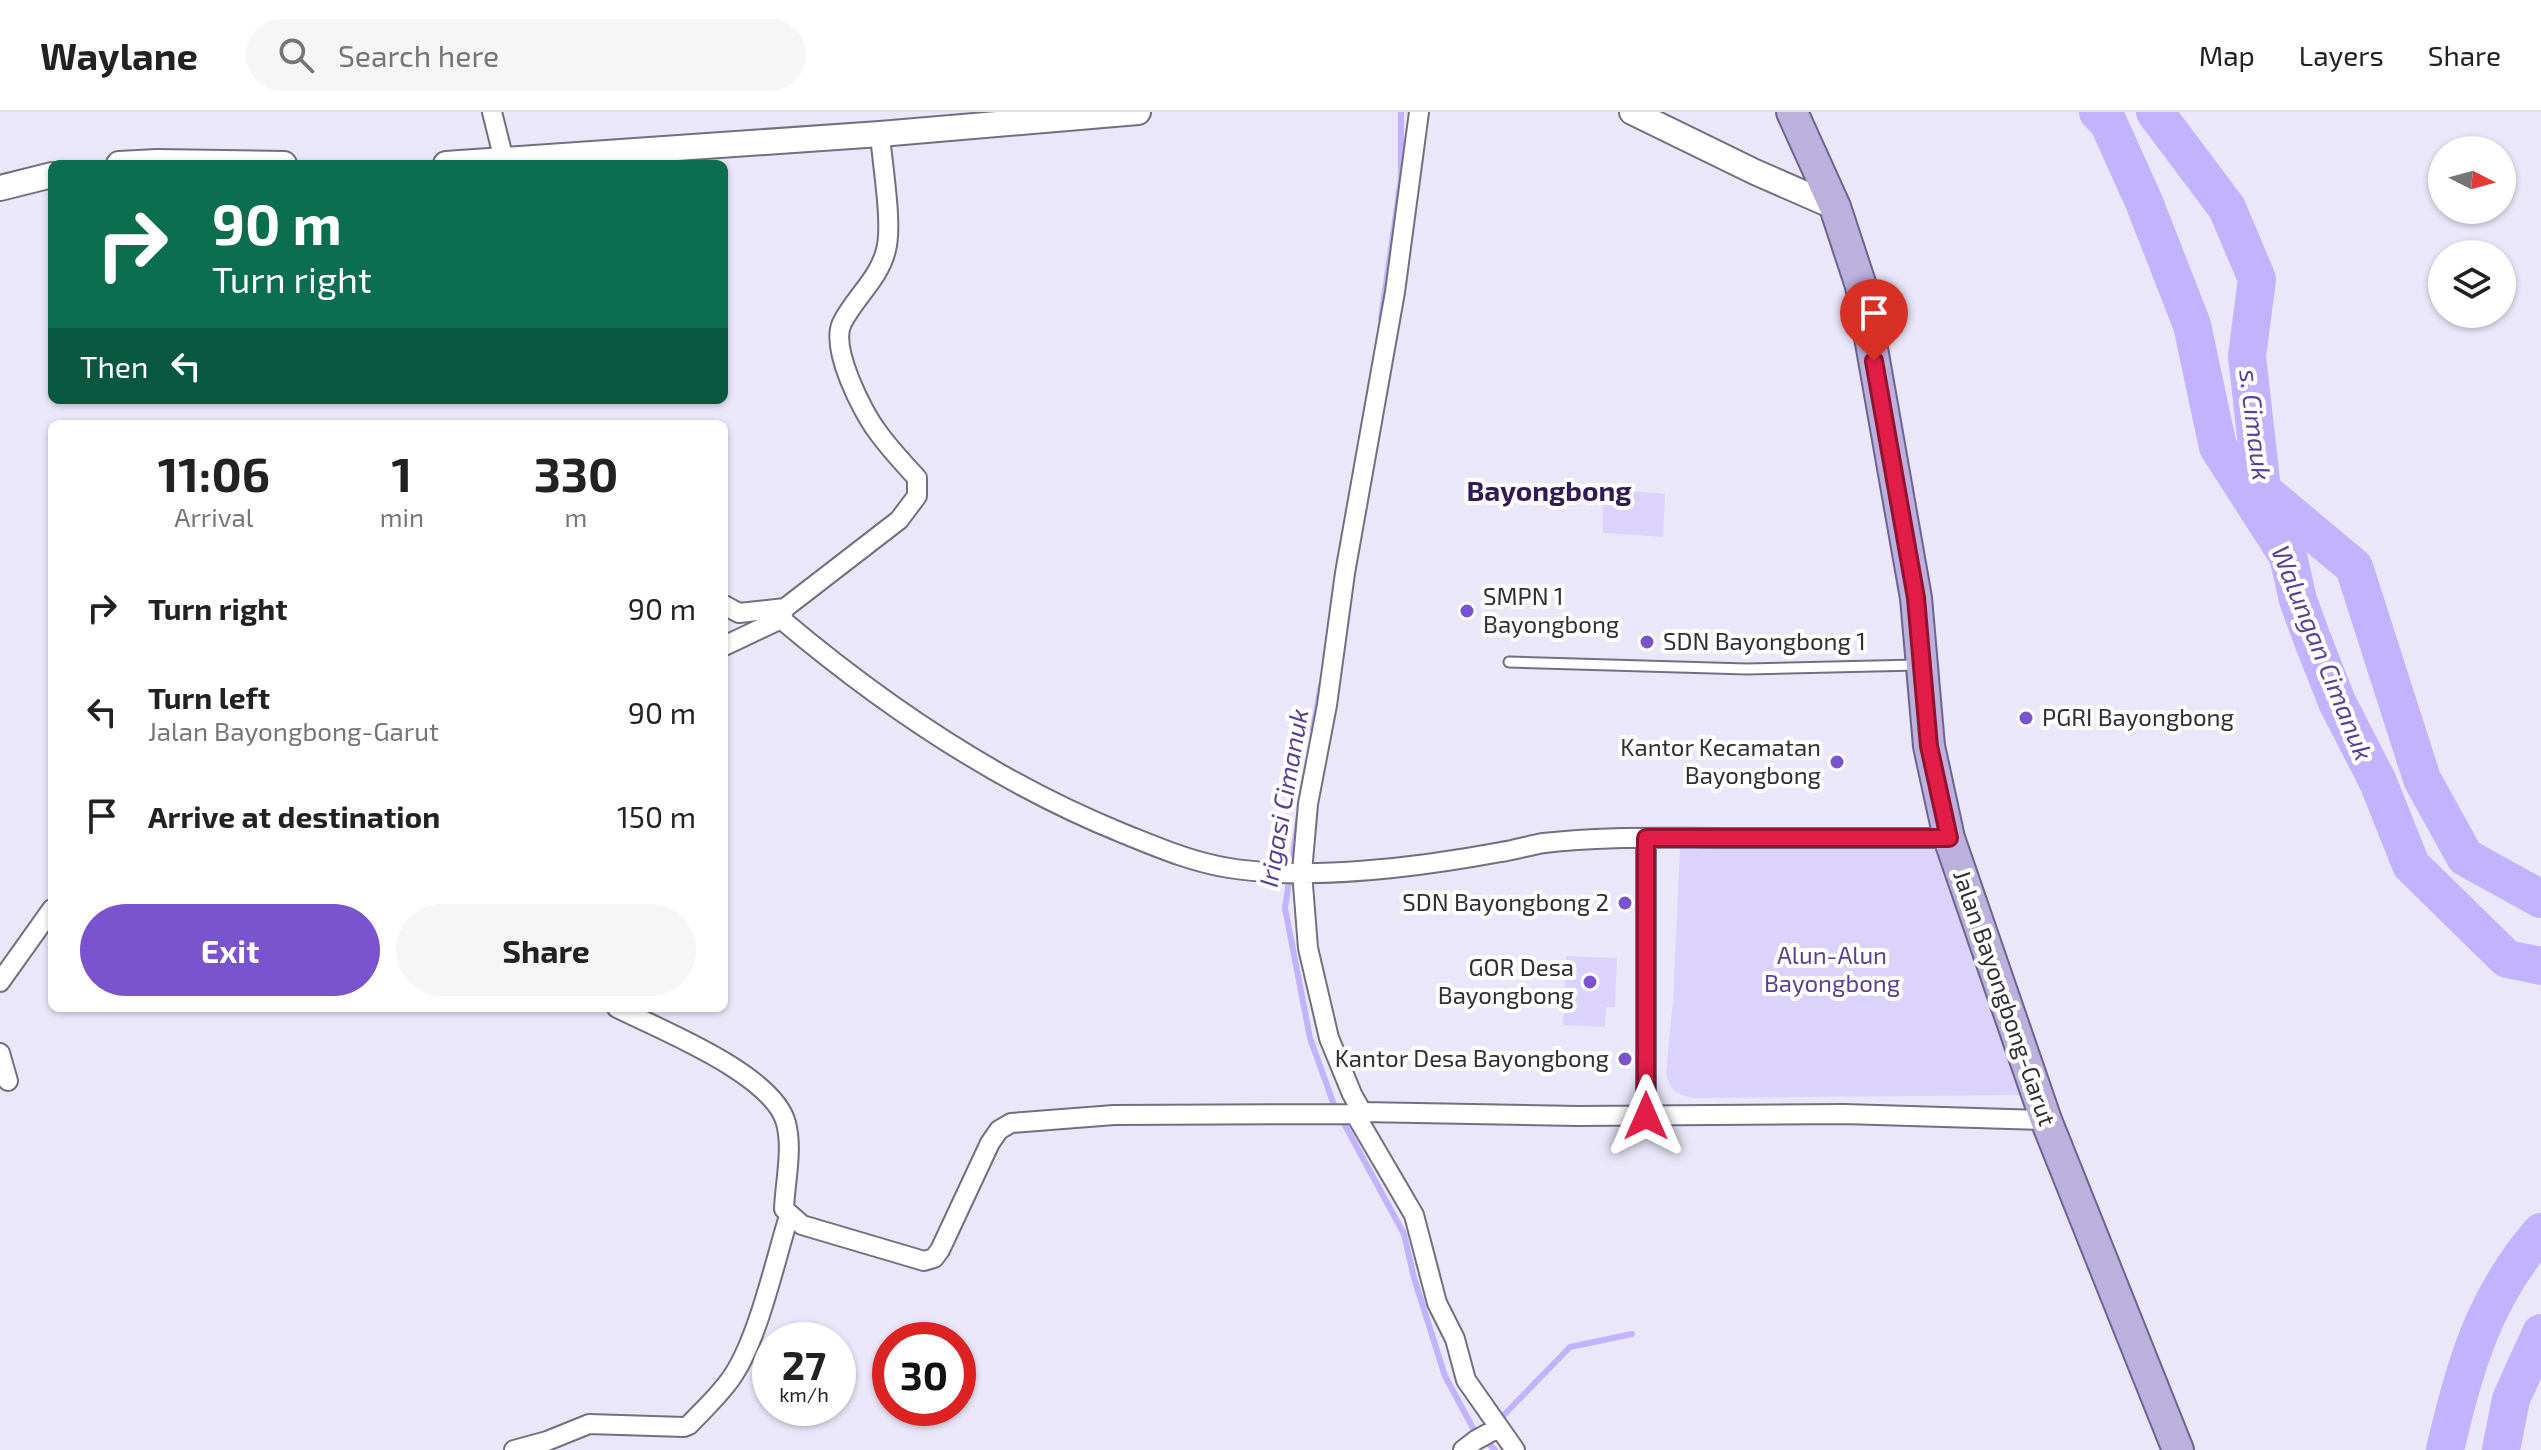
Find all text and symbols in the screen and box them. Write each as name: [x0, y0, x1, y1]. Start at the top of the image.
search box: [246, 19, 806, 91]
text: Waylane: [40, 32, 198, 78]
icon: search: [274, 33, 318, 77]
text: Search here: [338, 37, 499, 73]
text: Map: [2199, 38, 2255, 72]
text: Layers: [2299, 38, 2384, 72]
text: Share: [2428, 38, 2501, 72]
north arrow: [2428, 136, 2516, 224]
map controls: [2428, 136, 2516, 328]
text: 90 m: [212, 189, 342, 256]
icon: right: [80, 192, 184, 296]
button: layers: [2428, 240, 2516, 328]
text: Turn right: [212, 257, 372, 300]
pin: [1840, 279, 1908, 361]
icon: arrive: [1852, 291, 1896, 335]
icon: left: [164, 344, 208, 388]
text: Then: [80, 348, 148, 384]
water label: s. Cimauk: [2234, 367, 2279, 482]
text: 11:06: [158, 444, 270, 502]
text: 1: [391, 444, 412, 502]
text: 330: [534, 444, 618, 502]
district label: Bayongbong: [1466, 473, 1632, 507]
text: Arrival: [174, 501, 253, 532]
text: min: [380, 501, 424, 532]
text: m: [565, 501, 587, 532]
water label: Walungan Cimanuk: [2266, 540, 2381, 764]
place label: SMPN 1 Bayongbong: [1483, 581, 1619, 638]
icon: right: [80, 586, 124, 630]
text: Turn right: [148, 590, 288, 626]
text: 90 m: [628, 590, 696, 626]
marker: SMPN 1 Bayongbong: [1458, 602, 1476, 620]
place label: SDN Bayongbong 1: [1663, 626, 1866, 655]
marker: SDN Bayongbong 1: [1638, 633, 1656, 651]
text: Turn left: [148, 679, 270, 715]
icon: left: [80, 690, 124, 734]
text: 90 m: [628, 694, 696, 730]
place label: PGRI Bayongbong: [2042, 702, 2234, 731]
water label: Irigasi Cimanuk: [1252, 706, 1313, 889]
marker: PGRI Bayongbong: [2017, 709, 2035, 727]
text: Jalan Bayongbong-Garut: [148, 715, 439, 746]
place label: Kantor Kecamatan Bayongbong: [1620, 732, 1821, 789]
marker: Kantor Kecamatan Bayongbong: [1828, 753, 1846, 771]
icon: arrive: [80, 794, 124, 838]
text: Arrive at destination: [148, 798, 440, 834]
text: 150 m: [617, 798, 696, 834]
street label: Jalan Bayongbong-Garut: [1948, 866, 2063, 1129]
place label: SDN Bayongbong 2: [1402, 887, 1609, 916]
marker: SDN Bayongbong 2: [1616, 894, 1634, 912]
button: Exit: [80, 904, 380, 996]
button: Share: [396, 904, 696, 996]
park label: Alun-Alun Bayongbong: [1764, 940, 1900, 997]
place label: GOR Desa Bayongbong: [1438, 952, 1574, 1009]
marker: GOR Desa Bayongbong: [1581, 973, 1599, 991]
place label: Kantor Desa Bayongbong: [1335, 1043, 1609, 1072]
marker: Kantor Desa Bayongbong: [1616, 1050, 1634, 1068]
position arrow: [1604, 1074, 1688, 1158]
speed limit sign: 30: [872, 1322, 976, 1426]
text: 27: [782, 1340, 826, 1388]
text: km/h: [779, 1382, 829, 1406]

